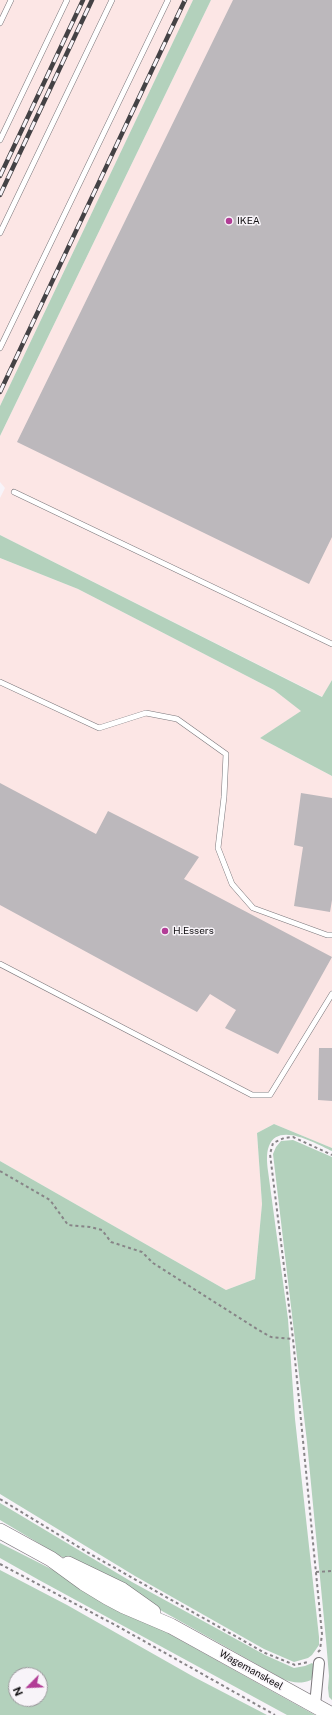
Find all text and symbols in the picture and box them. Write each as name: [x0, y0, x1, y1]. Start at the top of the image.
place label: IKEA: [237, 215, 260, 227]
marker: IKEA: [224, 216, 234, 226]
place label: H.Essers: [173, 925, 214, 937]
marker: H.Essers: [160, 926, 170, 936]
street label: Wagemanskeel: [217, 1648, 285, 1692]
north arrow: [8, 1667, 48, 1707]
text: N: [11, 1685, 25, 1698]

